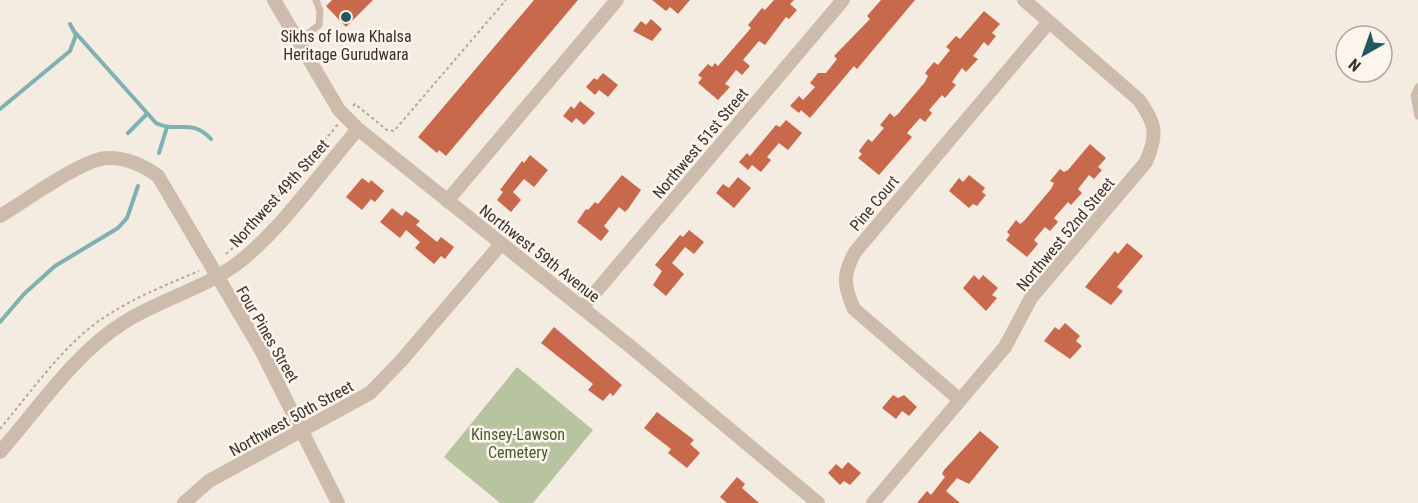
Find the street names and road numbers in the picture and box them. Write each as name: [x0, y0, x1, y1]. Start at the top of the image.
street label: Northwest 51st Street: [649, 84, 752, 202]
street label: Northwest 49th Street: [226, 135, 333, 251]
street label: Pine Court: [846, 172, 903, 235]
street label: Northwest 52nd Street: [1012, 174, 1118, 295]
street label: Northwest 59th Avenue: [476, 201, 604, 306]
street label: Four Pines Street: [232, 283, 303, 386]
street label: Northwest 50th Street: [226, 376, 357, 460]

